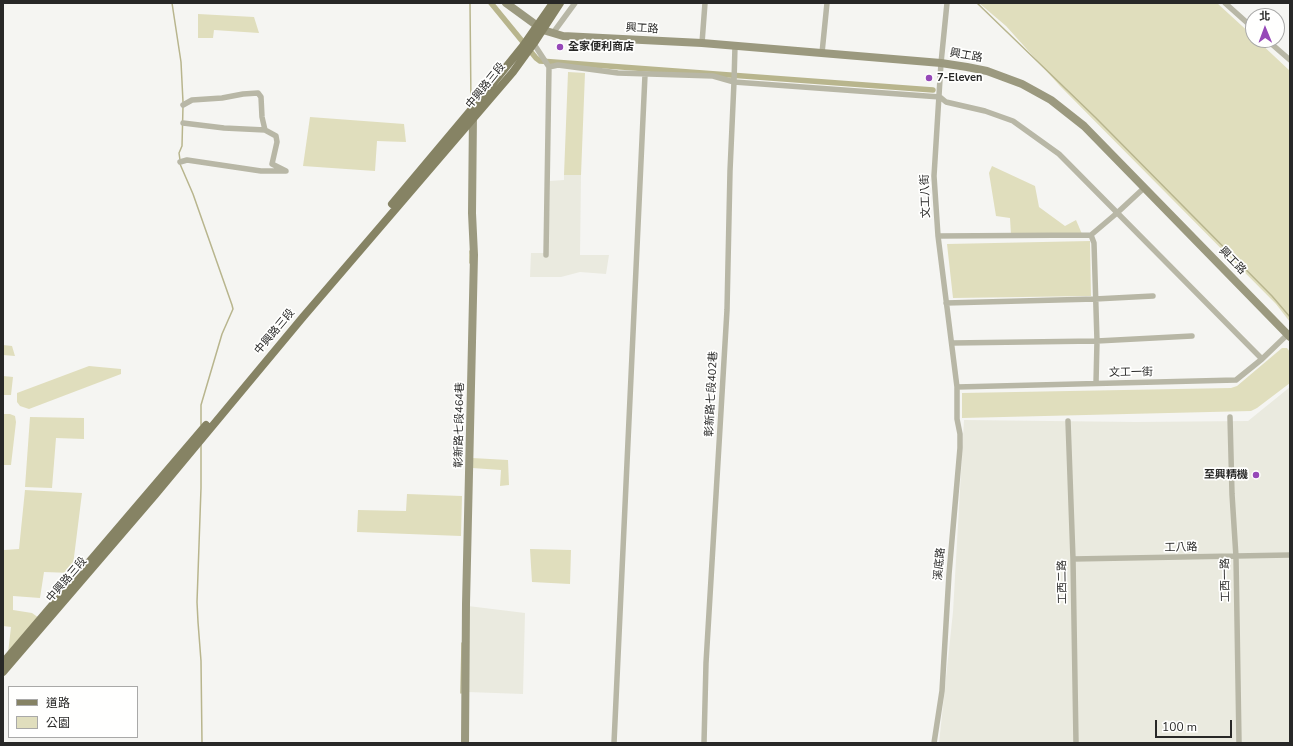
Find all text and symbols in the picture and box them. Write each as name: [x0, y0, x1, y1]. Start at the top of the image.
north arrow: [1245, 8, 1285, 48]
text: 北: [1259, 9, 1270, 24]
street label: 興工路: [625, 22, 659, 36]
place label: 全家便利商店: [568, 40, 634, 54]
marker: 全家便利商店: [555, 42, 565, 52]
street label: 興工路: [949, 47, 983, 65]
street label: 中興路三段: [464, 60, 508, 112]
place label: 7-Eleven: [937, 71, 982, 85]
marker: 7-Eleven: [924, 73, 934, 83]
street label: 文工八街: [919, 174, 933, 218]
street label: 興工路: [1216, 245, 1248, 277]
street label: 中興路三段: [252, 307, 298, 357]
street label: 彰新路七段402巷: [703, 351, 721, 437]
street label: 文工一街: [1109, 366, 1153, 380]
street label: 彰新路七段464巷: [453, 382, 467, 468]
place label: 至興精機: [1204, 468, 1248, 482]
marker: 至興精機: [1251, 470, 1261, 480]
street label: 工八路: [1164, 541, 1198, 555]
street label: 溪底路: [932, 547, 948, 581]
street label: 中興路三段: [44, 555, 90, 605]
street label: 工西一路: [1219, 558, 1233, 602]
street label: 工西二路: [1056, 560, 1070, 604]
legend: [8, 686, 138, 738]
text: 道路: [46, 695, 70, 711]
scale bar: [1157, 712, 1234, 738]
text: 公園: [46, 715, 70, 731]
text: 100 m: [1162, 719, 1197, 735]

